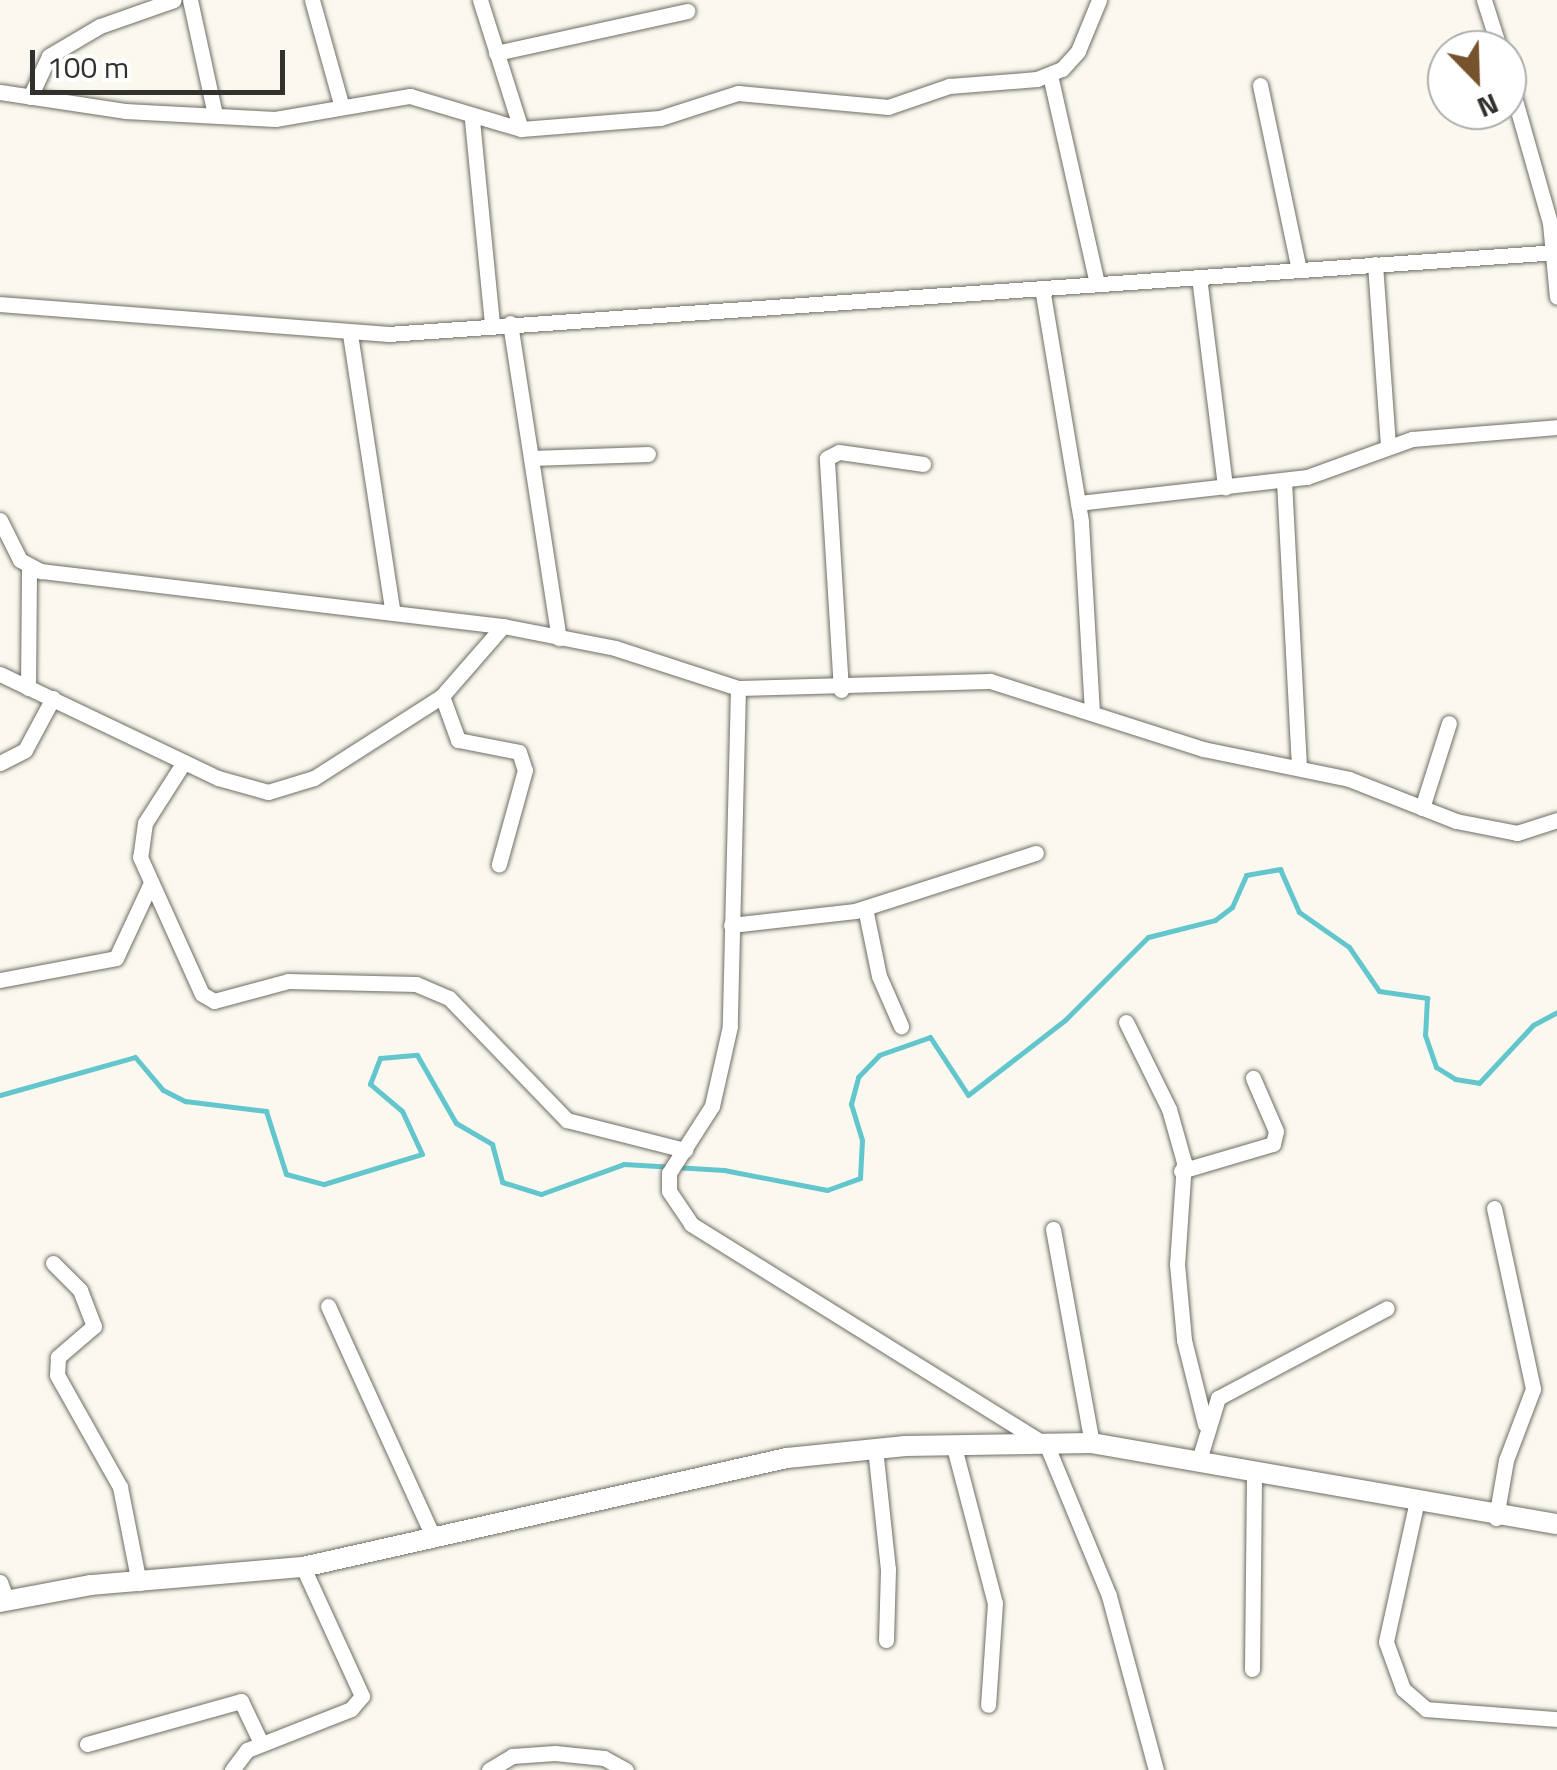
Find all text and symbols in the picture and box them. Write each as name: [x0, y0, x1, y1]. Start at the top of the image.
scale bar: [35, 30, 290, 92]
north arrow: [1427, 30, 1527, 130]
text: 100 m: [47, 44, 129, 90]
text: N: [1471, 83, 1505, 130]

